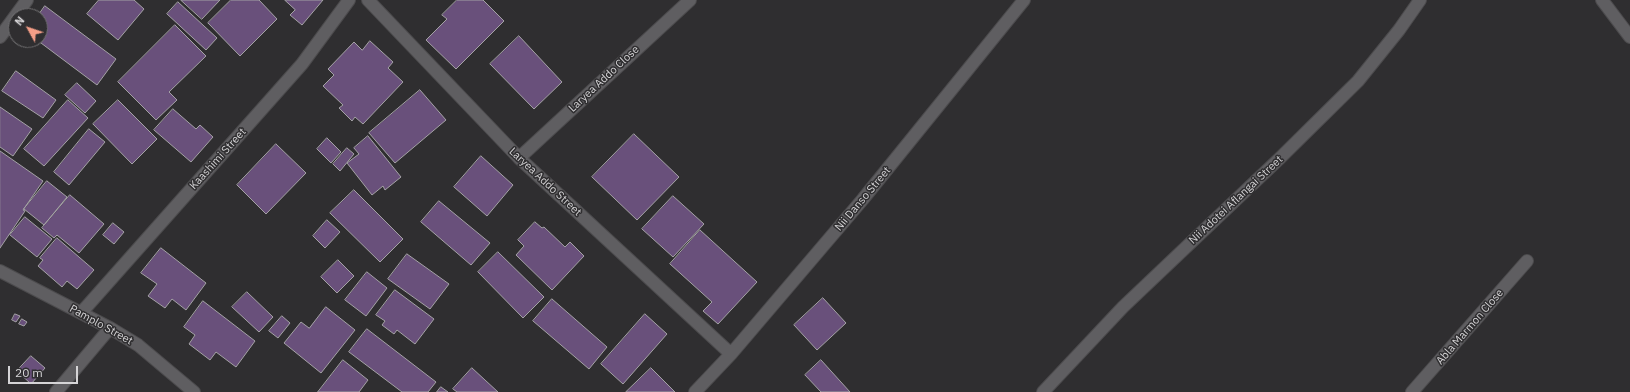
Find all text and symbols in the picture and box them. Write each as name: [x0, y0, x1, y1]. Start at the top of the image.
north arrow: [8, 8, 48, 48]
text: N: [12, 13, 27, 28]
street label: Laryea Addo Close: [566, 43, 642, 115]
street label: Kaashimi Street: [187, 126, 249, 192]
street label: Laryea Addo Street: [506, 145, 584, 219]
street label: Nii Adotei Aflangai Street: [1186, 153, 1286, 247]
street label: Nii Danso Street: [832, 164, 894, 234]
street label: Abla Marmon Close: [1434, 287, 1506, 367]
street label: Pamplo Street: [67, 302, 135, 348]
scale bar: [10, 358, 80, 384]
text: 20 m: [15, 365, 43, 380]

